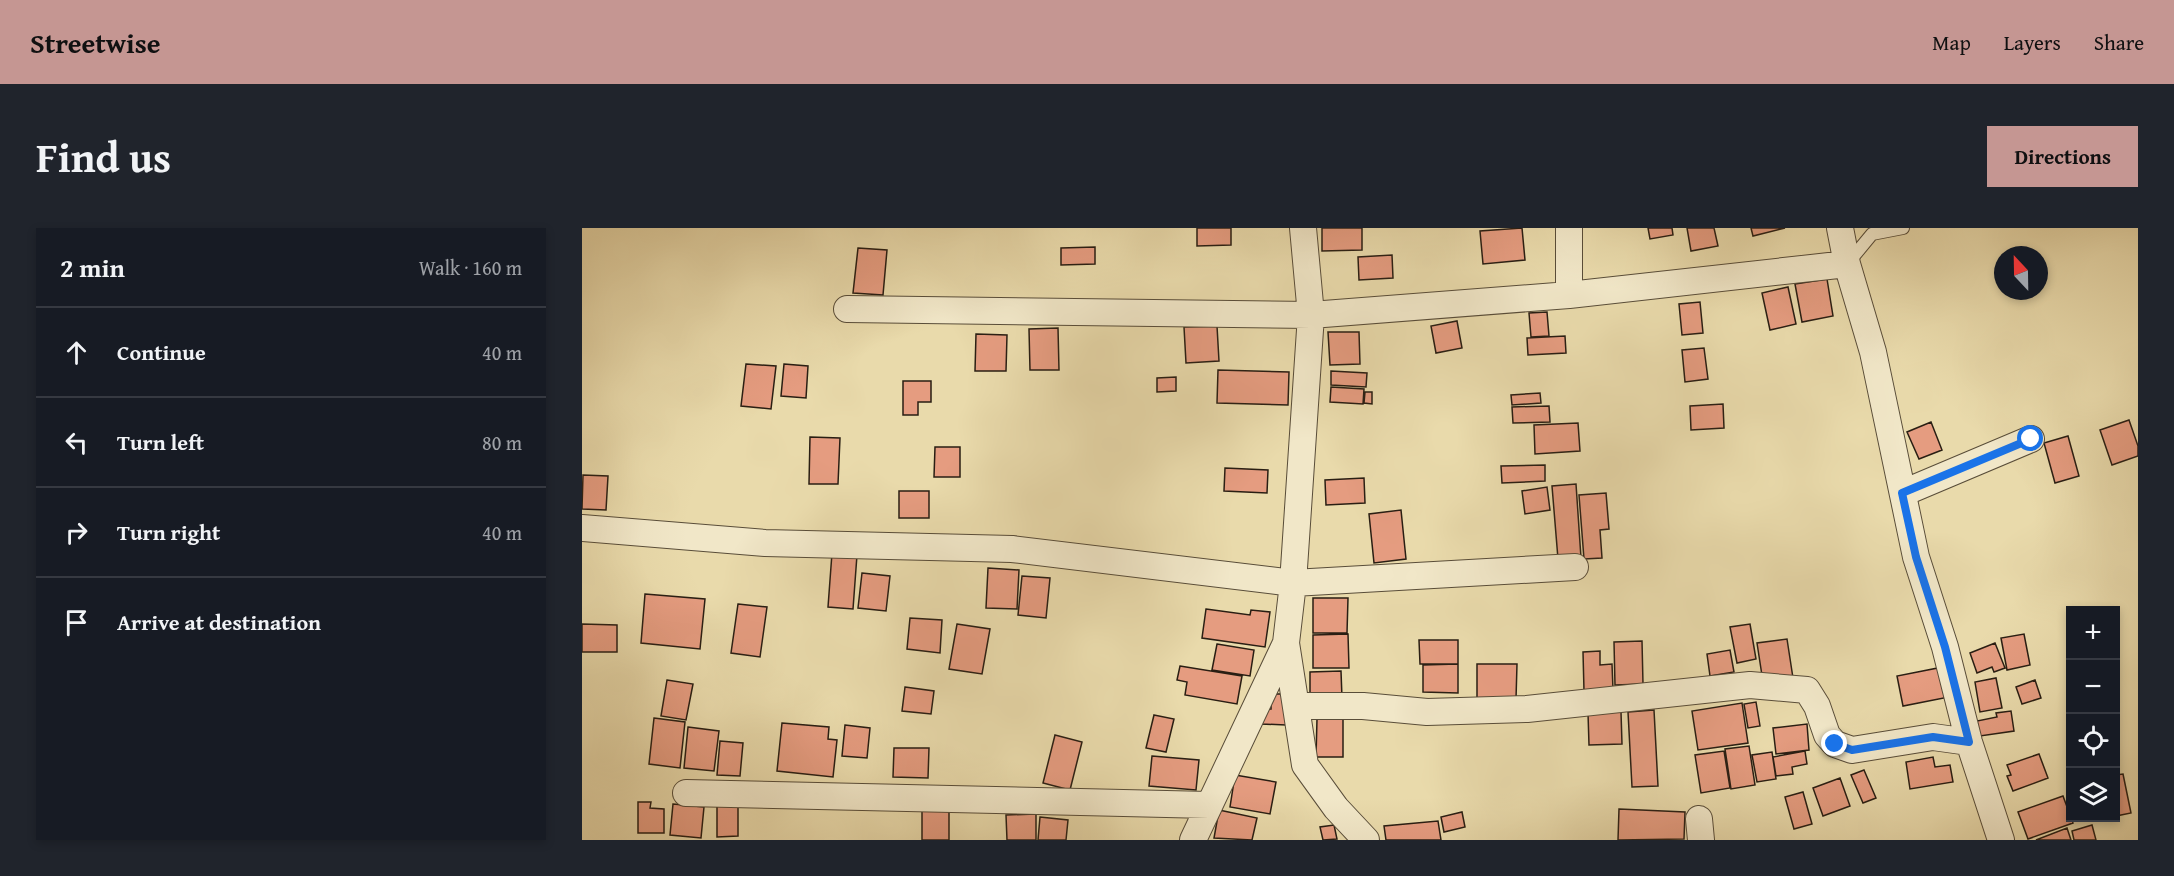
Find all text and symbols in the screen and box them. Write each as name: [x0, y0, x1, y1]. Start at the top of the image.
text: Streetwise: [30, 22, 160, 63]
text: Map: [1932, 27, 1971, 58]
text: Layers: [2004, 27, 2061, 58]
text: Share: [2094, 27, 2144, 58]
text: Find us: [36, 126, 171, 187]
button: Directions: [1987, 126, 2138, 187]
north arrow: [1994, 246, 2048, 300]
text: 2 min: [60, 248, 125, 287]
text: Walk · 160 m: [419, 253, 522, 282]
icon: ahead: [60, 336, 93, 369]
text: Continue: [117, 336, 206, 368]
text: 40 m: [482, 338, 522, 367]
route start: [2017, 425, 2043, 451]
icon: left: [60, 426, 93, 459]
text: Turn left: [117, 426, 204, 458]
text: 80 m: [482, 428, 522, 457]
icon: right: [60, 516, 93, 549]
text: Turn right: [117, 516, 220, 548]
text: 40 m: [482, 518, 522, 547]
icon: arrive: [60, 606, 93, 639]
text: Arrive at destination: [117, 606, 321, 638]
map controls: [2066, 606, 2120, 822]
button: +: [2066, 606, 2120, 660]
button: −: [2066, 660, 2120, 714]
button: locate: [2066, 714, 2120, 768]
route end: [1821, 730, 1847, 756]
button: layers: [2066, 768, 2120, 822]

